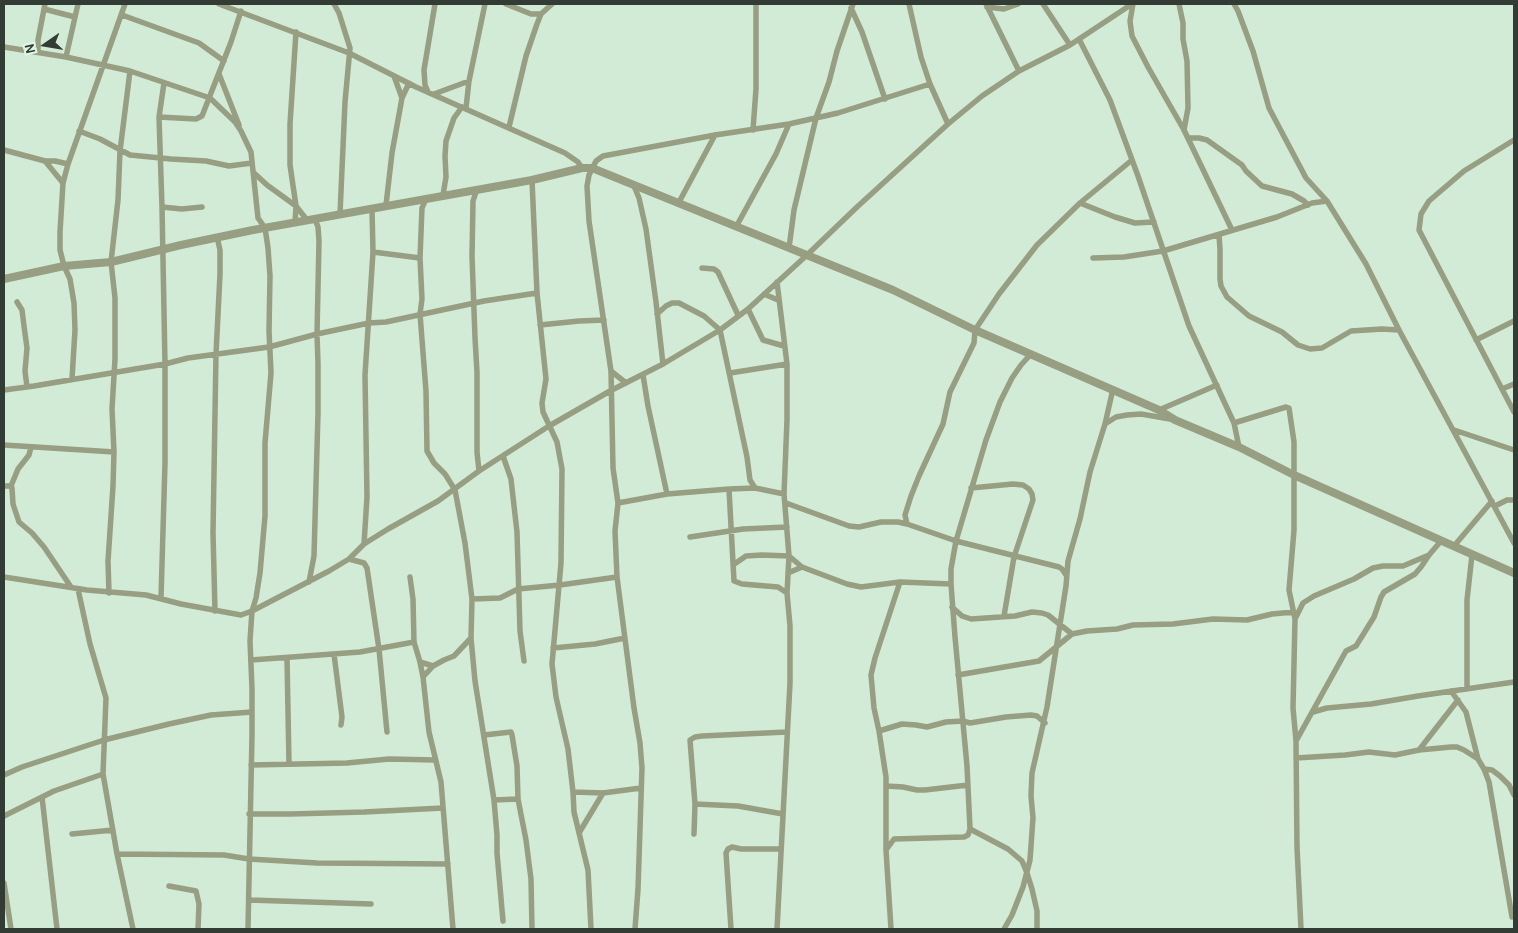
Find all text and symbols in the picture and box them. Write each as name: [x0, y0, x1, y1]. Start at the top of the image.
north arrow: [20, 20, 70, 70]
text: N: [20, 42, 39, 55]

